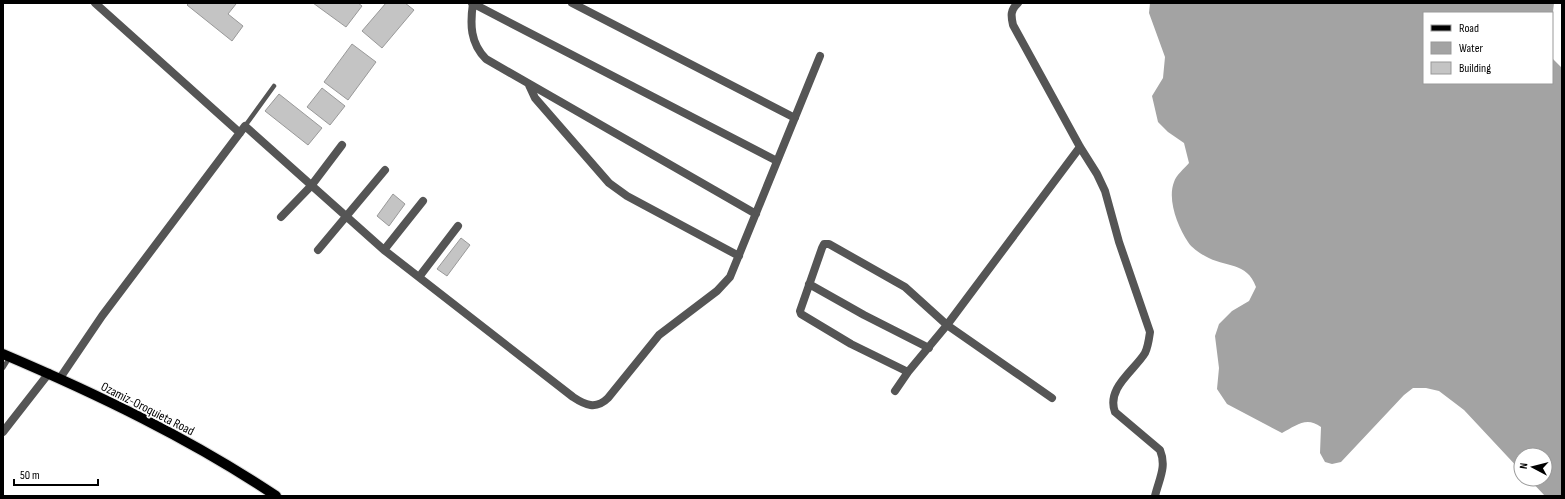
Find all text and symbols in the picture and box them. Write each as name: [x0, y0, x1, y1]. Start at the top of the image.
legend: [1423, 12, 1553, 84]
text: Road: [1459, 21, 1479, 36]
text: Water: [1459, 41, 1483, 56]
text: Building: [1459, 61, 1491, 76]
street label: Ozamiz-Oroquieta Road: [98, 378, 197, 439]
north arrow: [1513, 447, 1553, 487]
scale bar: [14, 461, 98, 487]
text: N: [1517, 462, 1530, 470]
text: 50 m: [20, 468, 40, 483]

